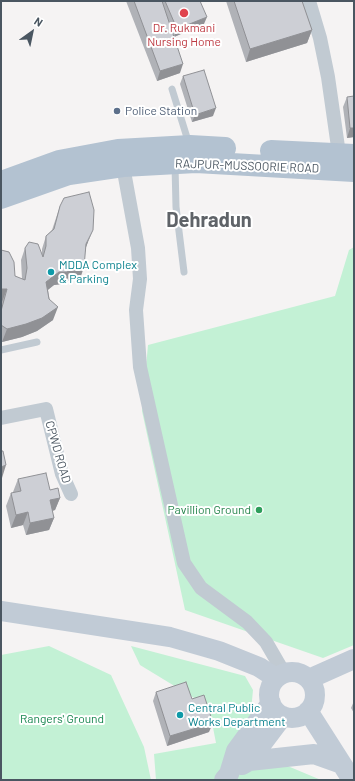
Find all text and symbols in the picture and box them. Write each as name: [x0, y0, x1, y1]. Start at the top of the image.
marker: Dr. Rukmani Nursing Home: [178, 7, 190, 19]
north arrow: [12, 12, 52, 52]
text: N: [32, 14, 45, 29]
place label: Dr. Rukmani Nursing Home: [147, 21, 221, 49]
place label: Police Station: [125, 104, 197, 118]
marker: Police Station: [112, 106, 122, 116]
street label: RAJPUR-MUSSOORIE ROAD: [175, 156, 319, 176]
district label: Dehradun: [166, 208, 252, 232]
place label: MDDA Complex & Parking: [59, 258, 137, 286]
marker: MDDA Complex & Parking: [46, 267, 56, 277]
street label: CPWD ROAD: [42, 419, 74, 485]
place label: Pavillion Ground: [168, 503, 251, 517]
marker: Pavillion Ground: [254, 505, 264, 515]
place label: Central Public Works Department: [188, 701, 286, 729]
marker: Central Public Works Department: [175, 710, 185, 720]
park label: Rangers' Ground: [20, 712, 104, 726]

